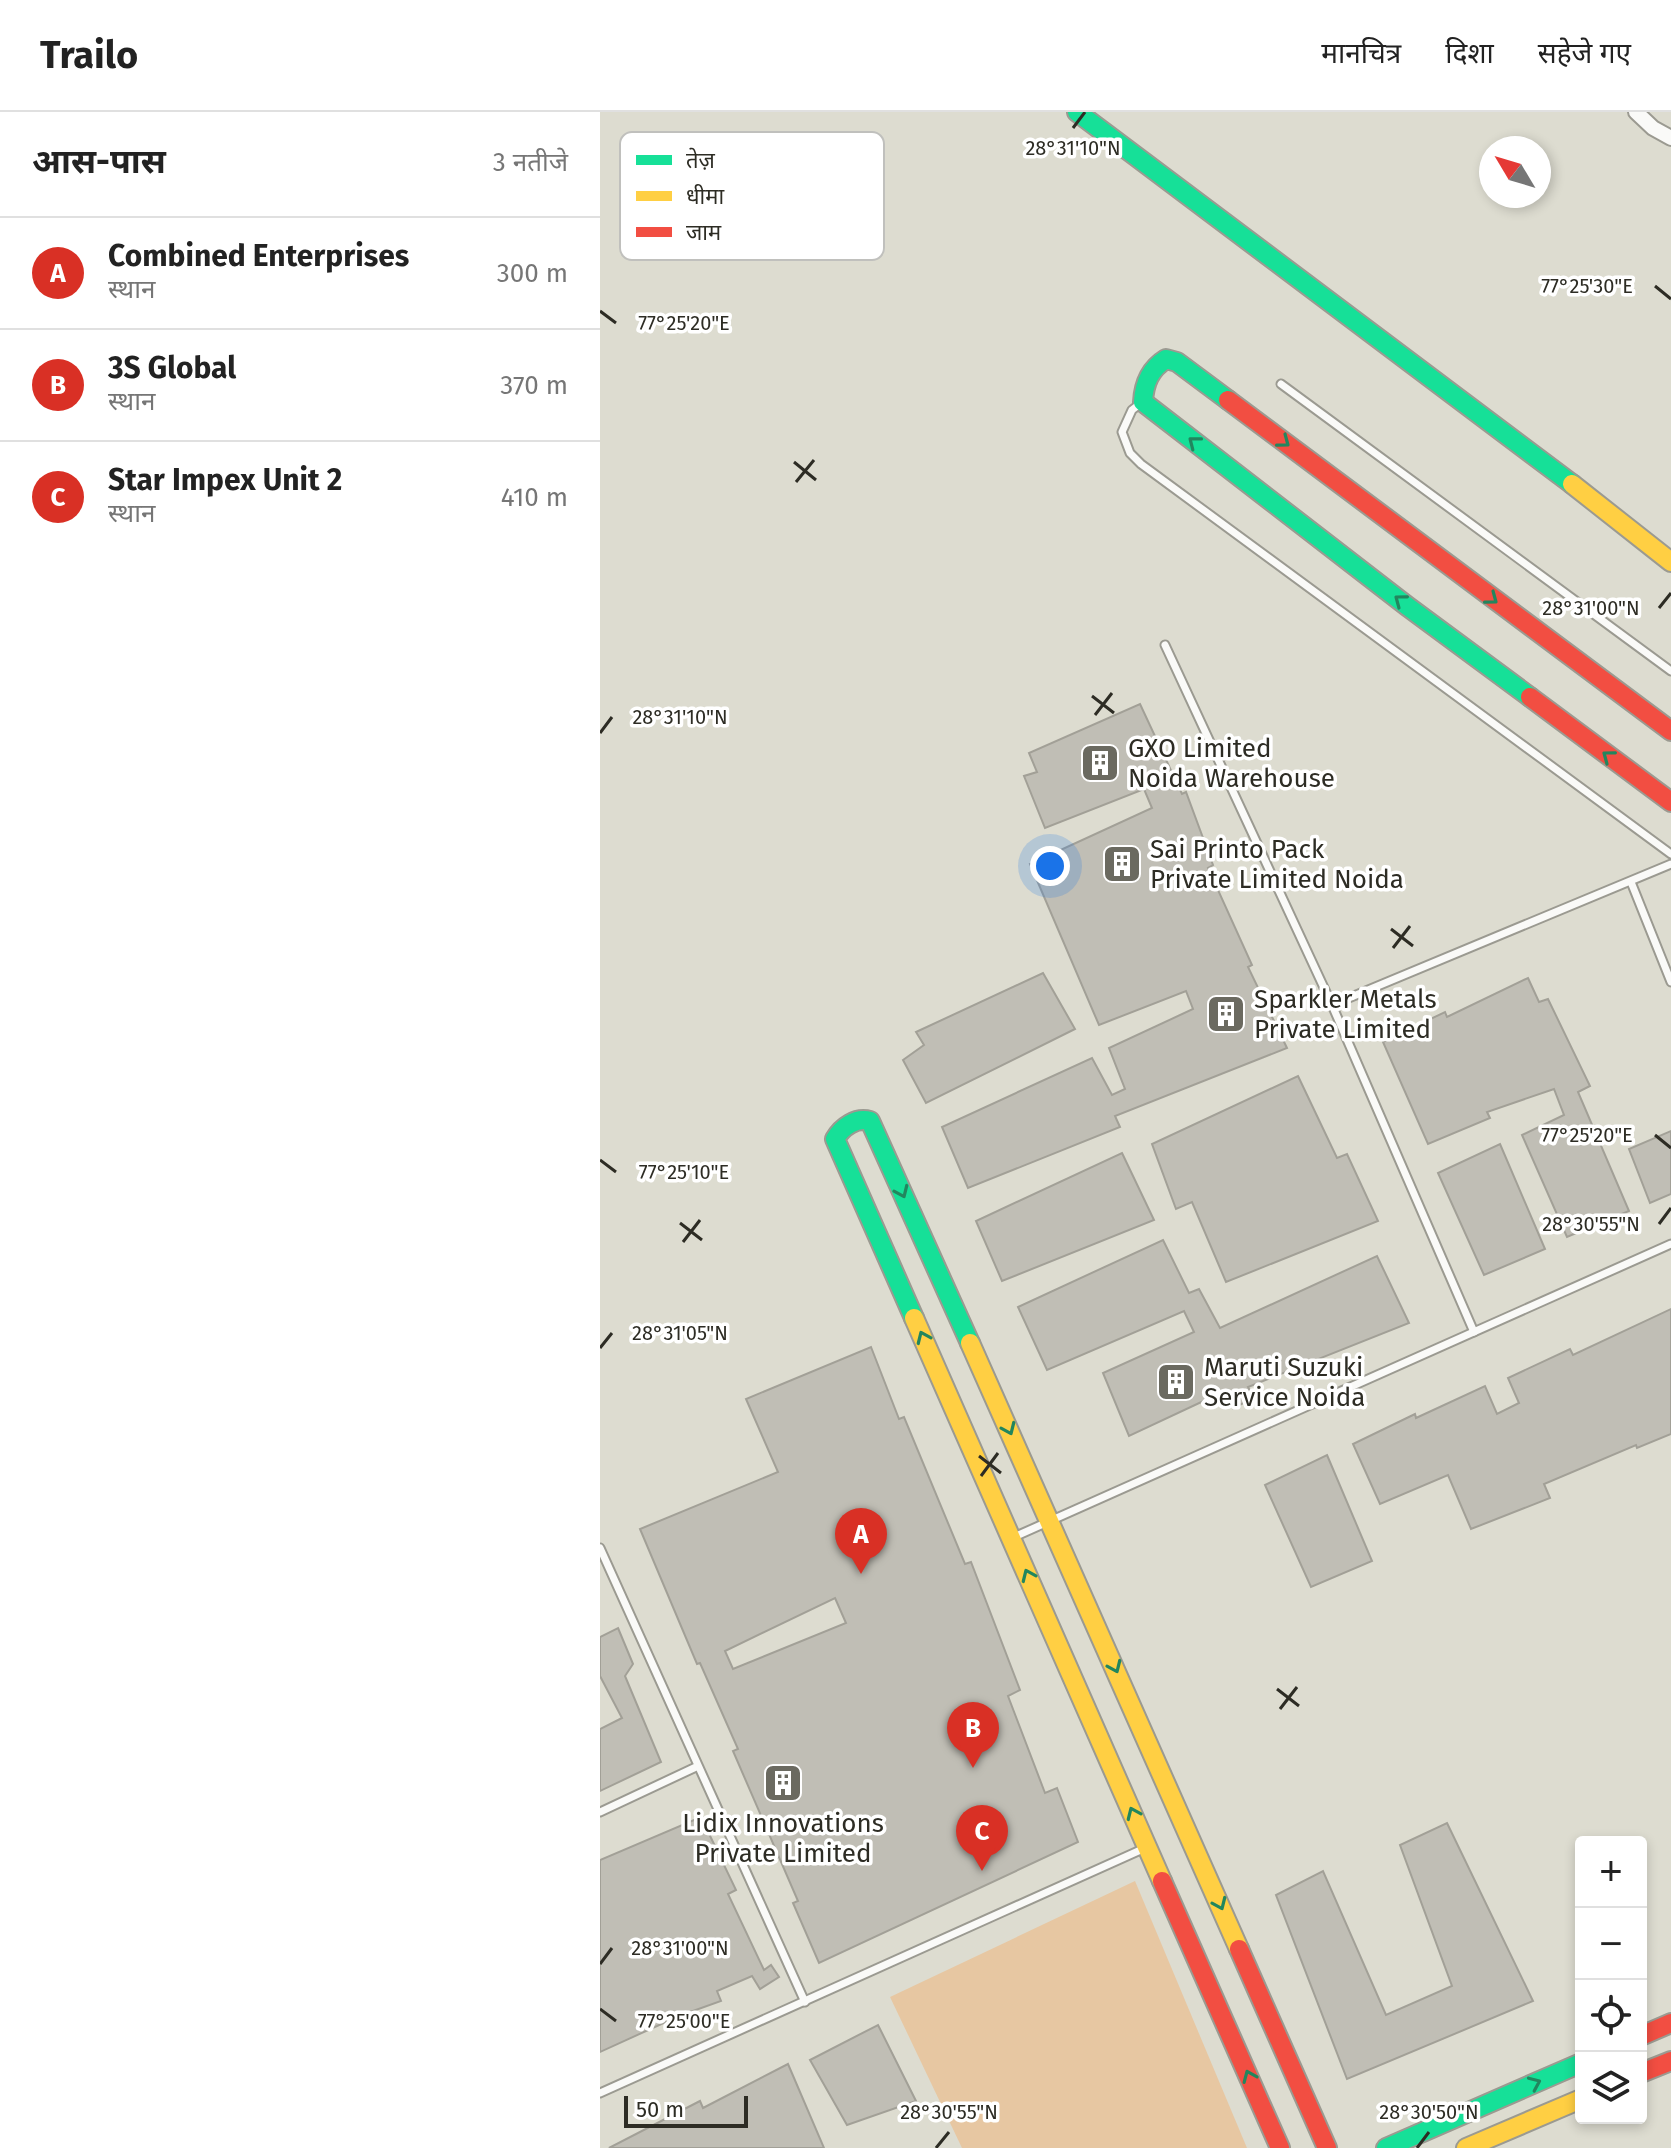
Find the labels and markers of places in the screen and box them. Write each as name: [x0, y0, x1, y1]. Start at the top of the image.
place label: GXO Limited Noida Warehouse: [1128, 733, 1335, 794]
building icon: GXO Limited Noida Warehouse: [1079, 742, 1121, 784]
place label: Sai Printo Pack Private Limited Noida: [1150, 834, 1404, 895]
building icon: Sai Printo Pack Private Limited Noida: [1101, 843, 1143, 885]
place label: Sparkler Metals Private Limited: [1254, 984, 1437, 1045]
building icon: Sparkler Metals Private Limited: [1205, 993, 1247, 1035]
place label: Maruti Suzuki Service Noida: [1204, 1352, 1365, 1413]
building icon: Maruti Suzuki Service Noida: [1155, 1361, 1197, 1403]
pin: A: [835, 1508, 887, 1574]
pin: B: [947, 1702, 999, 1768]
building icon: Lidix Innovations Private Limited: [762, 1762, 804, 1804]
pin: C: [956, 1805, 1008, 1871]
place label: Lidix Innovations Private Limited: [682, 1808, 884, 1869]

